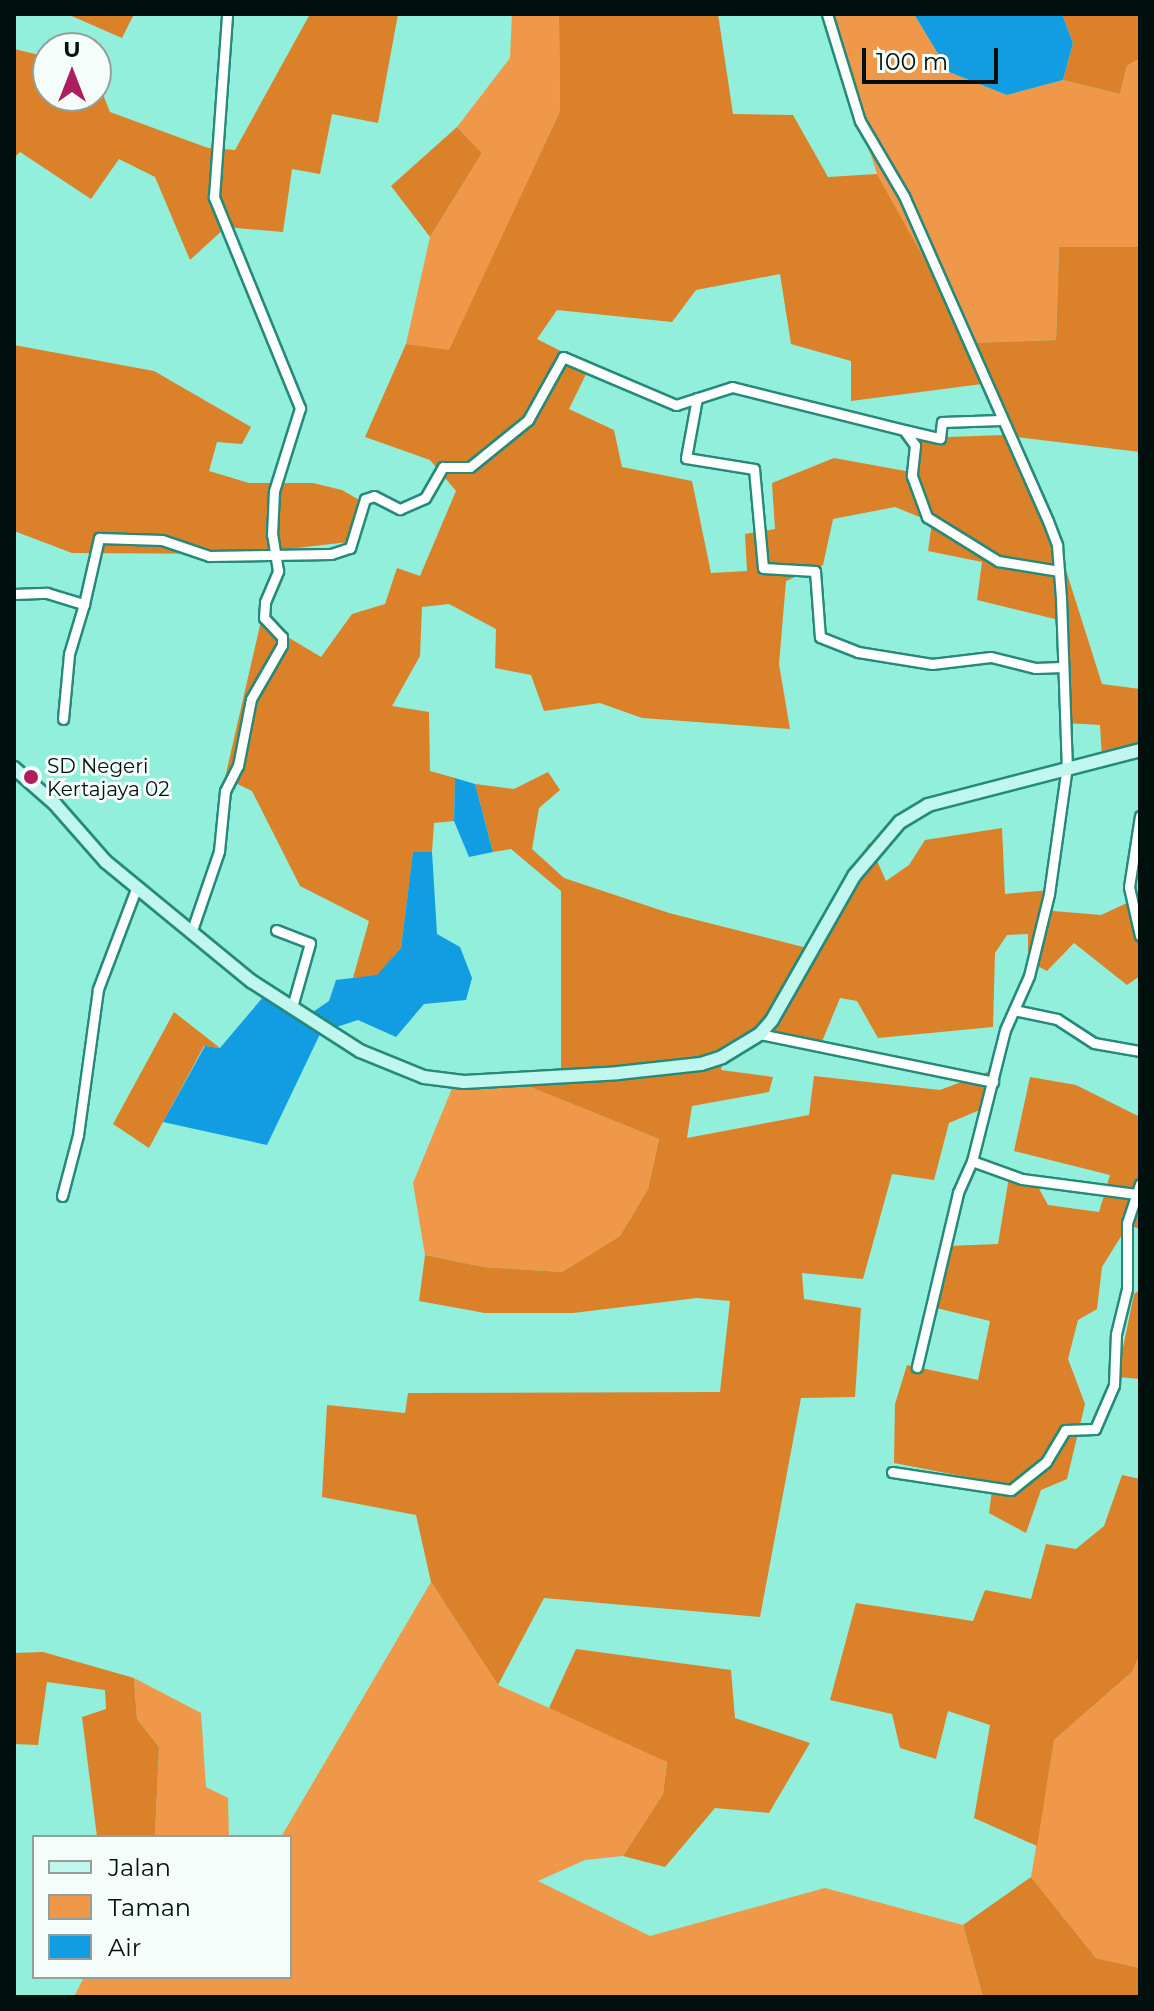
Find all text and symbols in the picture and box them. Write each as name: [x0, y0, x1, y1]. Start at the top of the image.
north arrow: [32, 32, 112, 112]
scale bar: [866, 32, 1002, 82]
text: U: [63, 36, 81, 63]
text: 100 m: [876, 47, 948, 76]
place label: SD Negeri Kertajaya 02: [47, 754, 170, 801]
marker: SD Negeri Kertajaya 02: [22, 768, 40, 786]
legend: [32, 1835, 292, 1979]
text: Jalan: [108, 1853, 171, 1882]
text: Taman: [108, 1893, 191, 1922]
text: Air: [108, 1933, 141, 1962]

